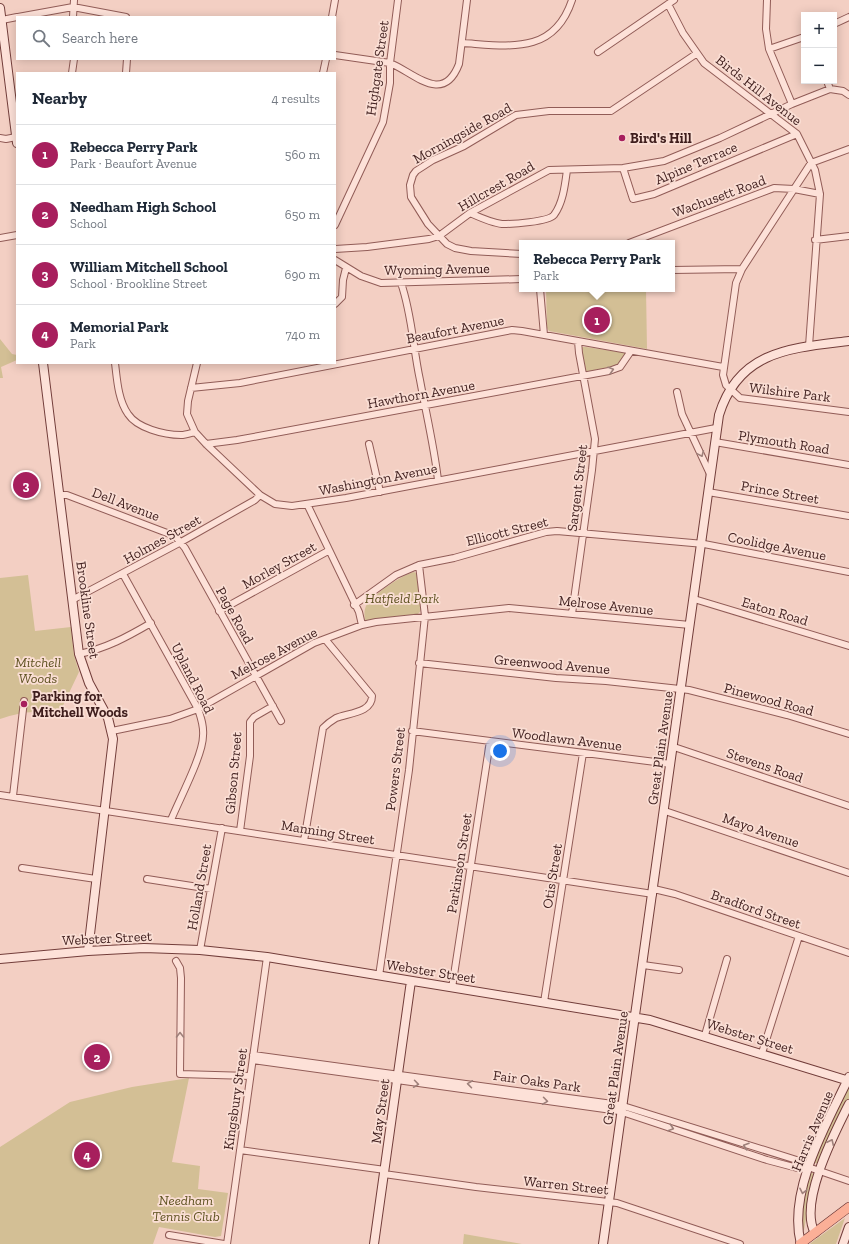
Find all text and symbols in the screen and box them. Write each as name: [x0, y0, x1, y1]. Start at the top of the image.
map controls: [801, 12, 837, 84]
button: +: [801, 12, 837, 48]
search box: [16, 16, 336, 60]
street label: Highgate Street: [362, 18, 393, 117]
icon: search: [30, 27, 52, 49]
text: Search here: [62, 29, 138, 47]
button: −: [801, 48, 837, 84]
street label: Birds Hill Avenue: [712, 52, 805, 129]
text: Nearby: [32, 88, 87, 108]
text: 4 results: [272, 91, 320, 106]
street label: Morningside Road: [410, 99, 515, 168]
place label: Bird's Hill: [630, 130, 692, 147]
marker: Bird's Hill: [617, 133, 627, 143]
text: Rebecca Perry Park: [70, 138, 198, 156]
street label: Alpine Terrace: [652, 138, 740, 188]
text: 1: [42, 147, 48, 162]
text: 560 m: [285, 147, 320, 162]
text: Park · Beaufort Avenue: [70, 156, 197, 171]
street label: Hillcrest Road: [455, 158, 538, 215]
street label: Wachusett Road: [670, 172, 768, 221]
text: Needham High School: [70, 198, 216, 216]
text: 2: [42, 207, 48, 222]
text: 650 m: [285, 207, 320, 222]
text: School: [70, 216, 107, 231]
popup: [519, 240, 675, 292]
text: Rebecca Perry Park: [533, 250, 661, 268]
text: William Mitchell School: [70, 258, 228, 276]
street label: Wyoming Avenue: [384, 260, 490, 279]
text: 3: [42, 267, 48, 282]
text: 690 m: [285, 267, 320, 282]
text: Park: [533, 268, 559, 283]
text: School · Brookline Street: [70, 276, 207, 291]
pin: 1: [584, 305, 610, 335]
street label: Beaufort Avenue: [405, 312, 506, 347]
text: Memorial Park: [70, 318, 169, 336]
text: 4: [41, 327, 49, 342]
text: 740 m: [286, 327, 320, 342]
text: Park: [70, 336, 96, 351]
one-way arrow: [607, 366, 614, 375]
street label: Hawthorn Avenue: [366, 377, 477, 412]
street label: Wilshire Park: [748, 379, 832, 406]
street label: Plymouth Road: [737, 427, 831, 458]
street label: Sargent Street: [564, 443, 591, 533]
one-way arrow: [696, 449, 704, 457]
street label: Washington Avenue: [317, 460, 439, 499]
pin: 3: [13, 470, 39, 500]
street label: Prince Street: [740, 477, 821, 508]
street label: Dell Avenue: [90, 484, 162, 525]
street label: Holmes Street: [120, 511, 205, 568]
street label: Ellicott Street: [464, 513, 551, 550]
street label: Coolidge Avenue: [726, 529, 828, 564]
street label: Morley Street: [239, 538, 320, 593]
street label: Brookline Street: [72, 560, 103, 661]
street label: Page Road: [212, 584, 257, 647]
park label: Hatfield Park: [365, 590, 439, 607]
street label: Melrose Avenue: [558, 592, 655, 619]
street label: Eaton Road: [740, 593, 810, 630]
street label: Melrose Avenue: [228, 623, 321, 683]
street label: Upland Road: [168, 640, 218, 717]
street label: Greenwood Avenue: [493, 651, 611, 678]
park label: Mitchell Woods: [15, 654, 61, 687]
street label: Pinewood Road: [722, 679, 816, 720]
place label: Parking for Mitchell Woods: [32, 688, 129, 721]
street label: Great Plain Avenue: [644, 690, 677, 806]
marker: Parking for Mitchell Woods: [19, 699, 29, 709]
street label: Woodlawn Avenue: [511, 724, 623, 755]
street label: Powers Street: [382, 726, 409, 812]
street label: Gibson Street: [221, 730, 246, 815]
your location: [490, 741, 510, 761]
street label: Stevens Road: [724, 744, 806, 787]
street label: Mayo Avenue: [720, 809, 802, 852]
street label: Parkinson Street: [443, 811, 476, 914]
street label: Manning Street: [280, 817, 377, 848]
street label: Holland Street: [184, 842, 216, 932]
street label: Otis Street: [539, 842, 566, 910]
street label: Bradford Street: [709, 886, 804, 933]
street label: Webster Street: [62, 928, 153, 949]
street label: Webster Street: [385, 956, 478, 987]
street label: Great Plain Avenue: [599, 1010, 632, 1126]
street label: Webster Street: [704, 1015, 796, 1058]
one-way arrow: [176, 1032, 184, 1038]
pin: 2: [84, 1042, 110, 1072]
street label: Kingsbury Street: [220, 1046, 251, 1151]
street label: Fair Oaks Park: [492, 1067, 583, 1096]
street label: May Street: [368, 1077, 394, 1145]
one-way arrow: [413, 1079, 419, 1088]
one-way arrow: [467, 1080, 473, 1089]
street label: Harris Avenue: [788, 1088, 837, 1174]
one-way arrow: [542, 1096, 548, 1105]
one-way arrow: [668, 1123, 675, 1132]
one-way arrow: [826, 1139, 834, 1147]
pin: 4: [74, 1140, 100, 1170]
one-way arrow: [743, 1142, 750, 1150]
street label: Warren Street: [522, 1173, 610, 1199]
one-way arrow: [799, 1187, 807, 1194]
park label: Needham Tennis Club: [152, 1192, 220, 1225]

